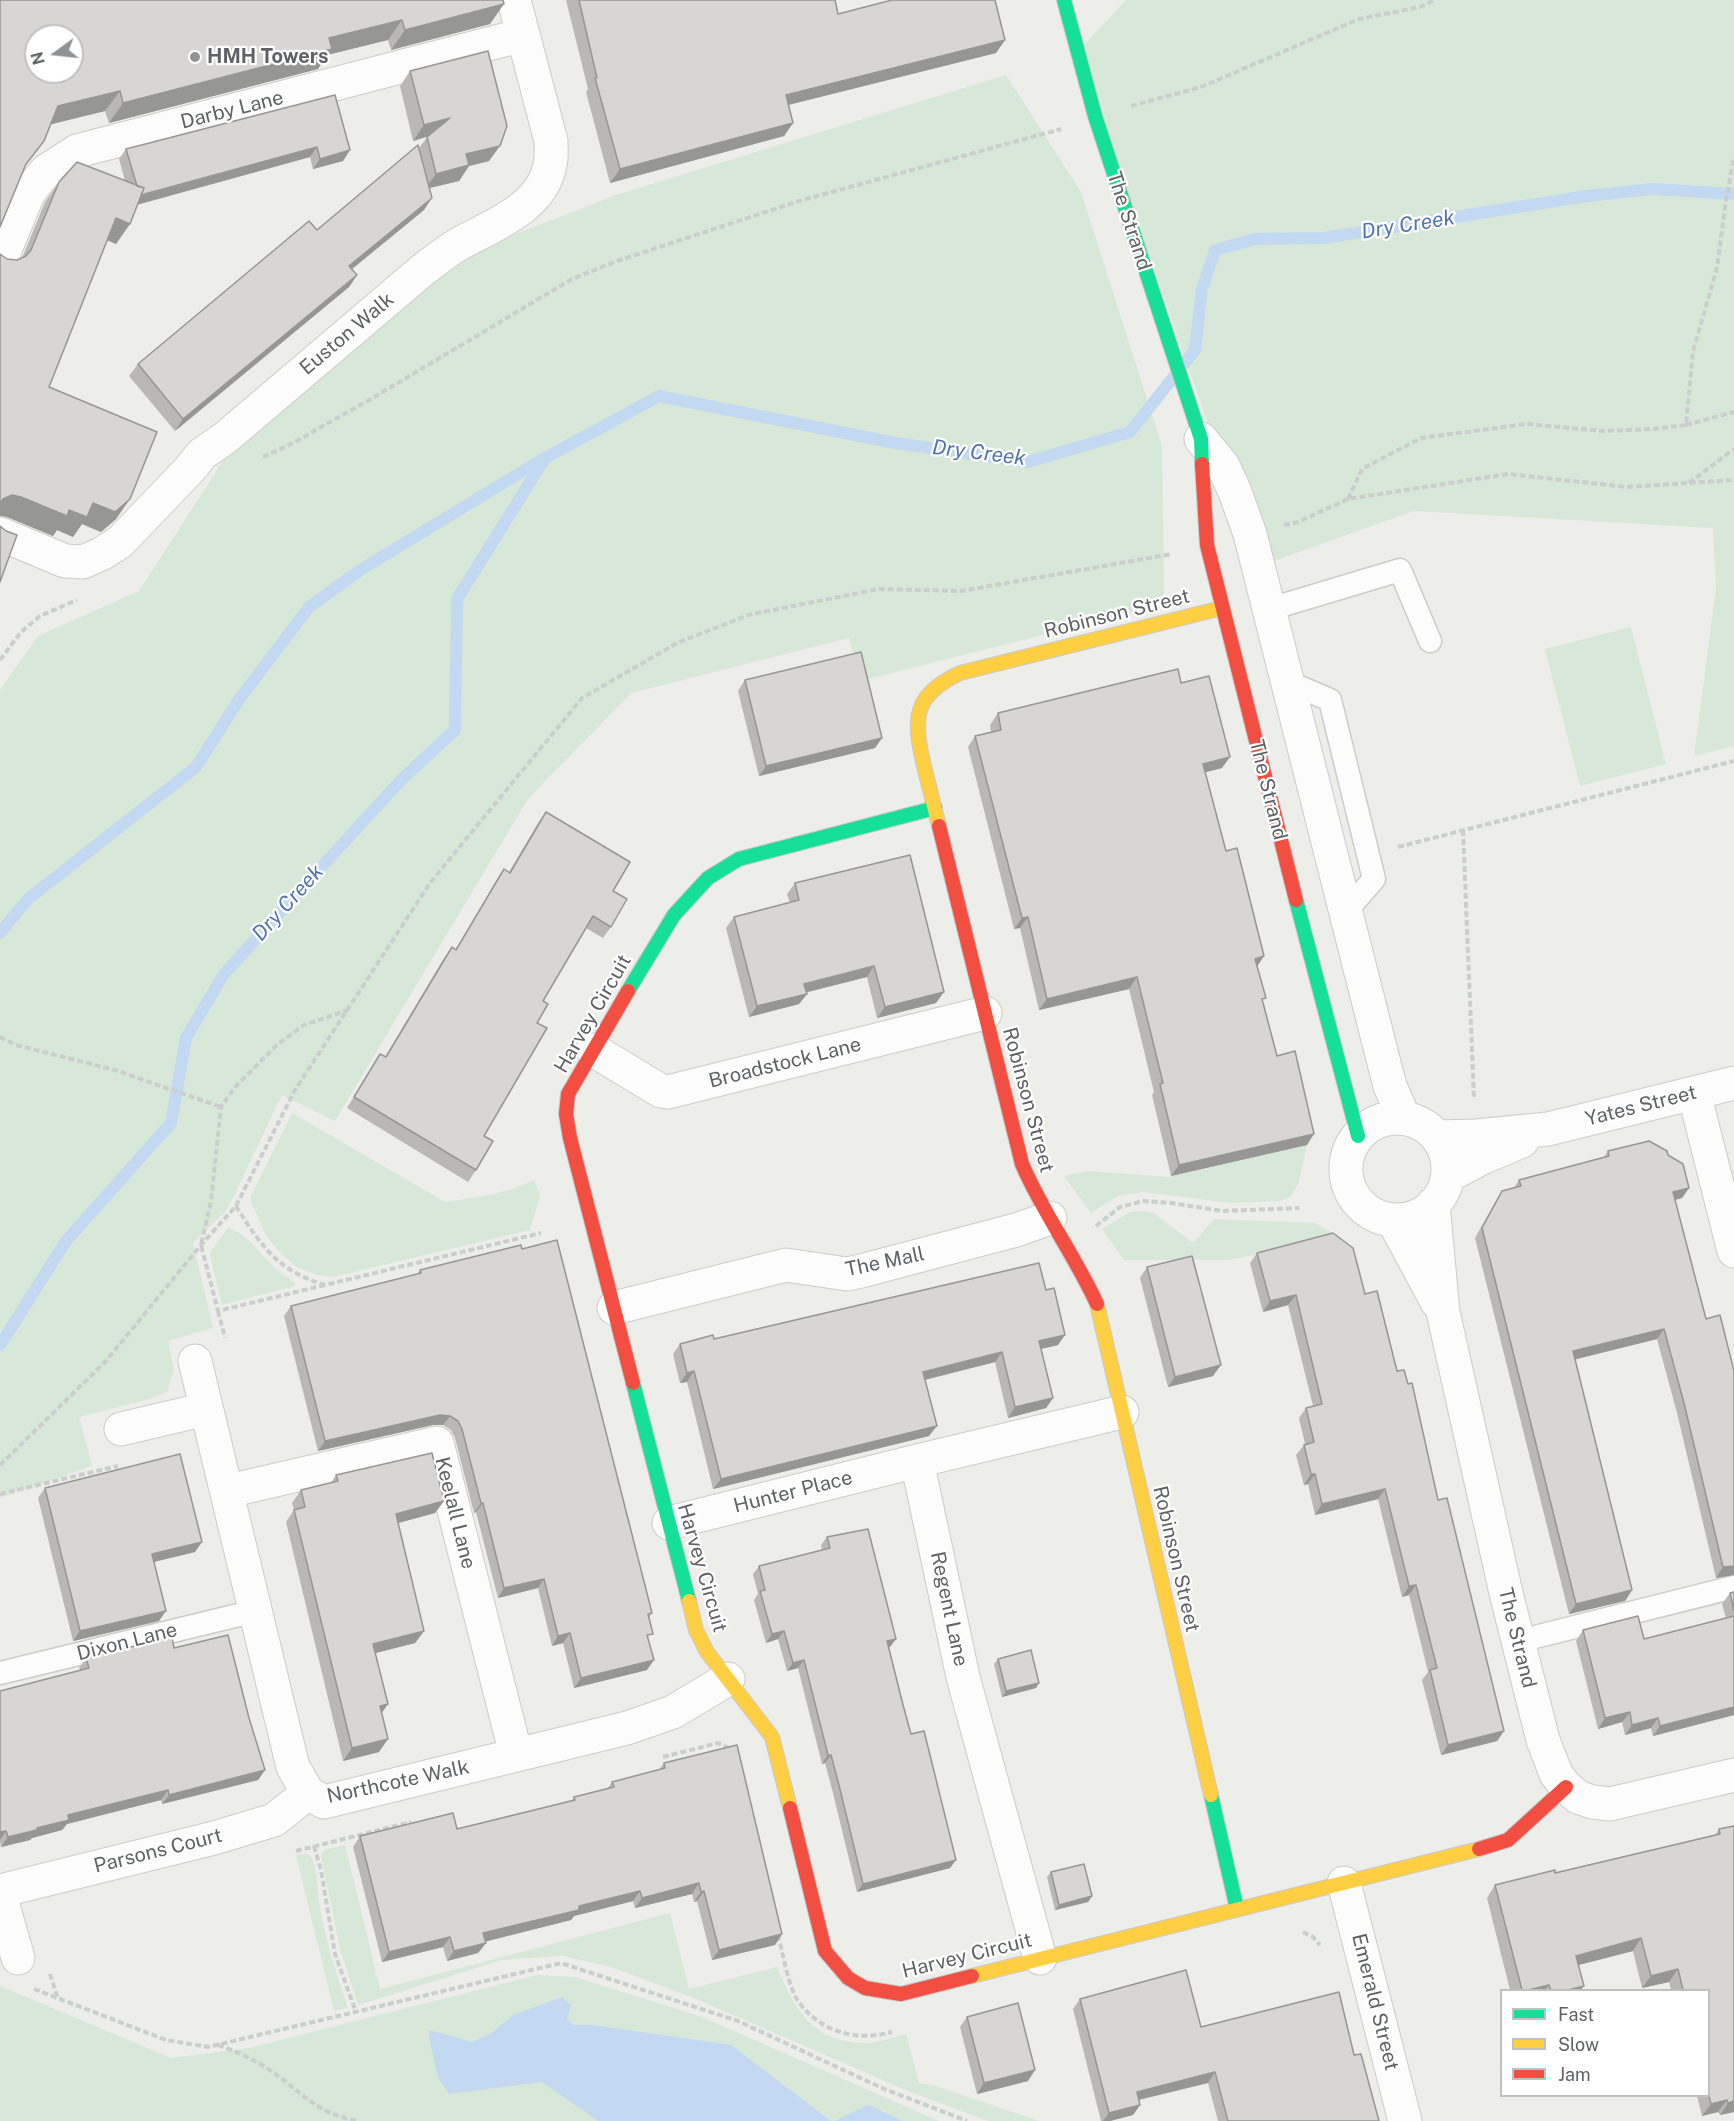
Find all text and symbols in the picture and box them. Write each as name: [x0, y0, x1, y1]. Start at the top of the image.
north arrow: [24, 24, 84, 84]
place label: HMH Towers: [207, 45, 328, 69]
text: N: [27, 50, 49, 67]
marker: HMH Towers: [188, 50, 202, 64]
street label: Darby Lane: [178, 86, 286, 134]
street label: The Strand: [1102, 169, 1156, 273]
water label: Dry Creek: [1360, 205, 1456, 245]
street label: Euston Walk: [295, 288, 399, 380]
water label: Dry Creek: [931, 435, 1027, 471]
street label: Robinson Street: [1042, 584, 1192, 644]
street label: The Strand: [1244, 737, 1292, 843]
water label: Dry Creek: [247, 860, 329, 946]
street label: Harvey Circuit: [549, 950, 637, 1078]
street label: Robinson Street: [997, 1025, 1059, 1175]
street label: Broadstock Lane: [706, 1032, 864, 1094]
street label: Yates Street: [1583, 1081, 1699, 1131]
street label: The Mall: [843, 1242, 927, 1282]
street label: Keelall Lane: [429, 1455, 481, 1571]
street label: Hunter Place: [731, 1466, 855, 1518]
street label: Robinson Street: [1148, 1484, 1204, 1634]
street label: Harvey Circuit: [672, 1501, 732, 1635]
street label: Regent Lane: [925, 1549, 973, 1669]
street label: The Strand: [1493, 1585, 1541, 1691]
street label: Dixon Lane: [74, 1618, 180, 1666]
street label: Northcote Walk: [325, 1755, 471, 1809]
street label: Parsons Court: [91, 1823, 225, 1879]
street label: Harvey Circuit: [900, 1928, 1034, 1984]
street label: Emerald Street: [1346, 1931, 1404, 2073]
legend: [1500, 1989, 1710, 2097]
text: Fast: [1558, 2004, 1594, 2025]
text: Slow: [1558, 2034, 1599, 2055]
text: Jam: [1558, 2064, 1591, 2085]

